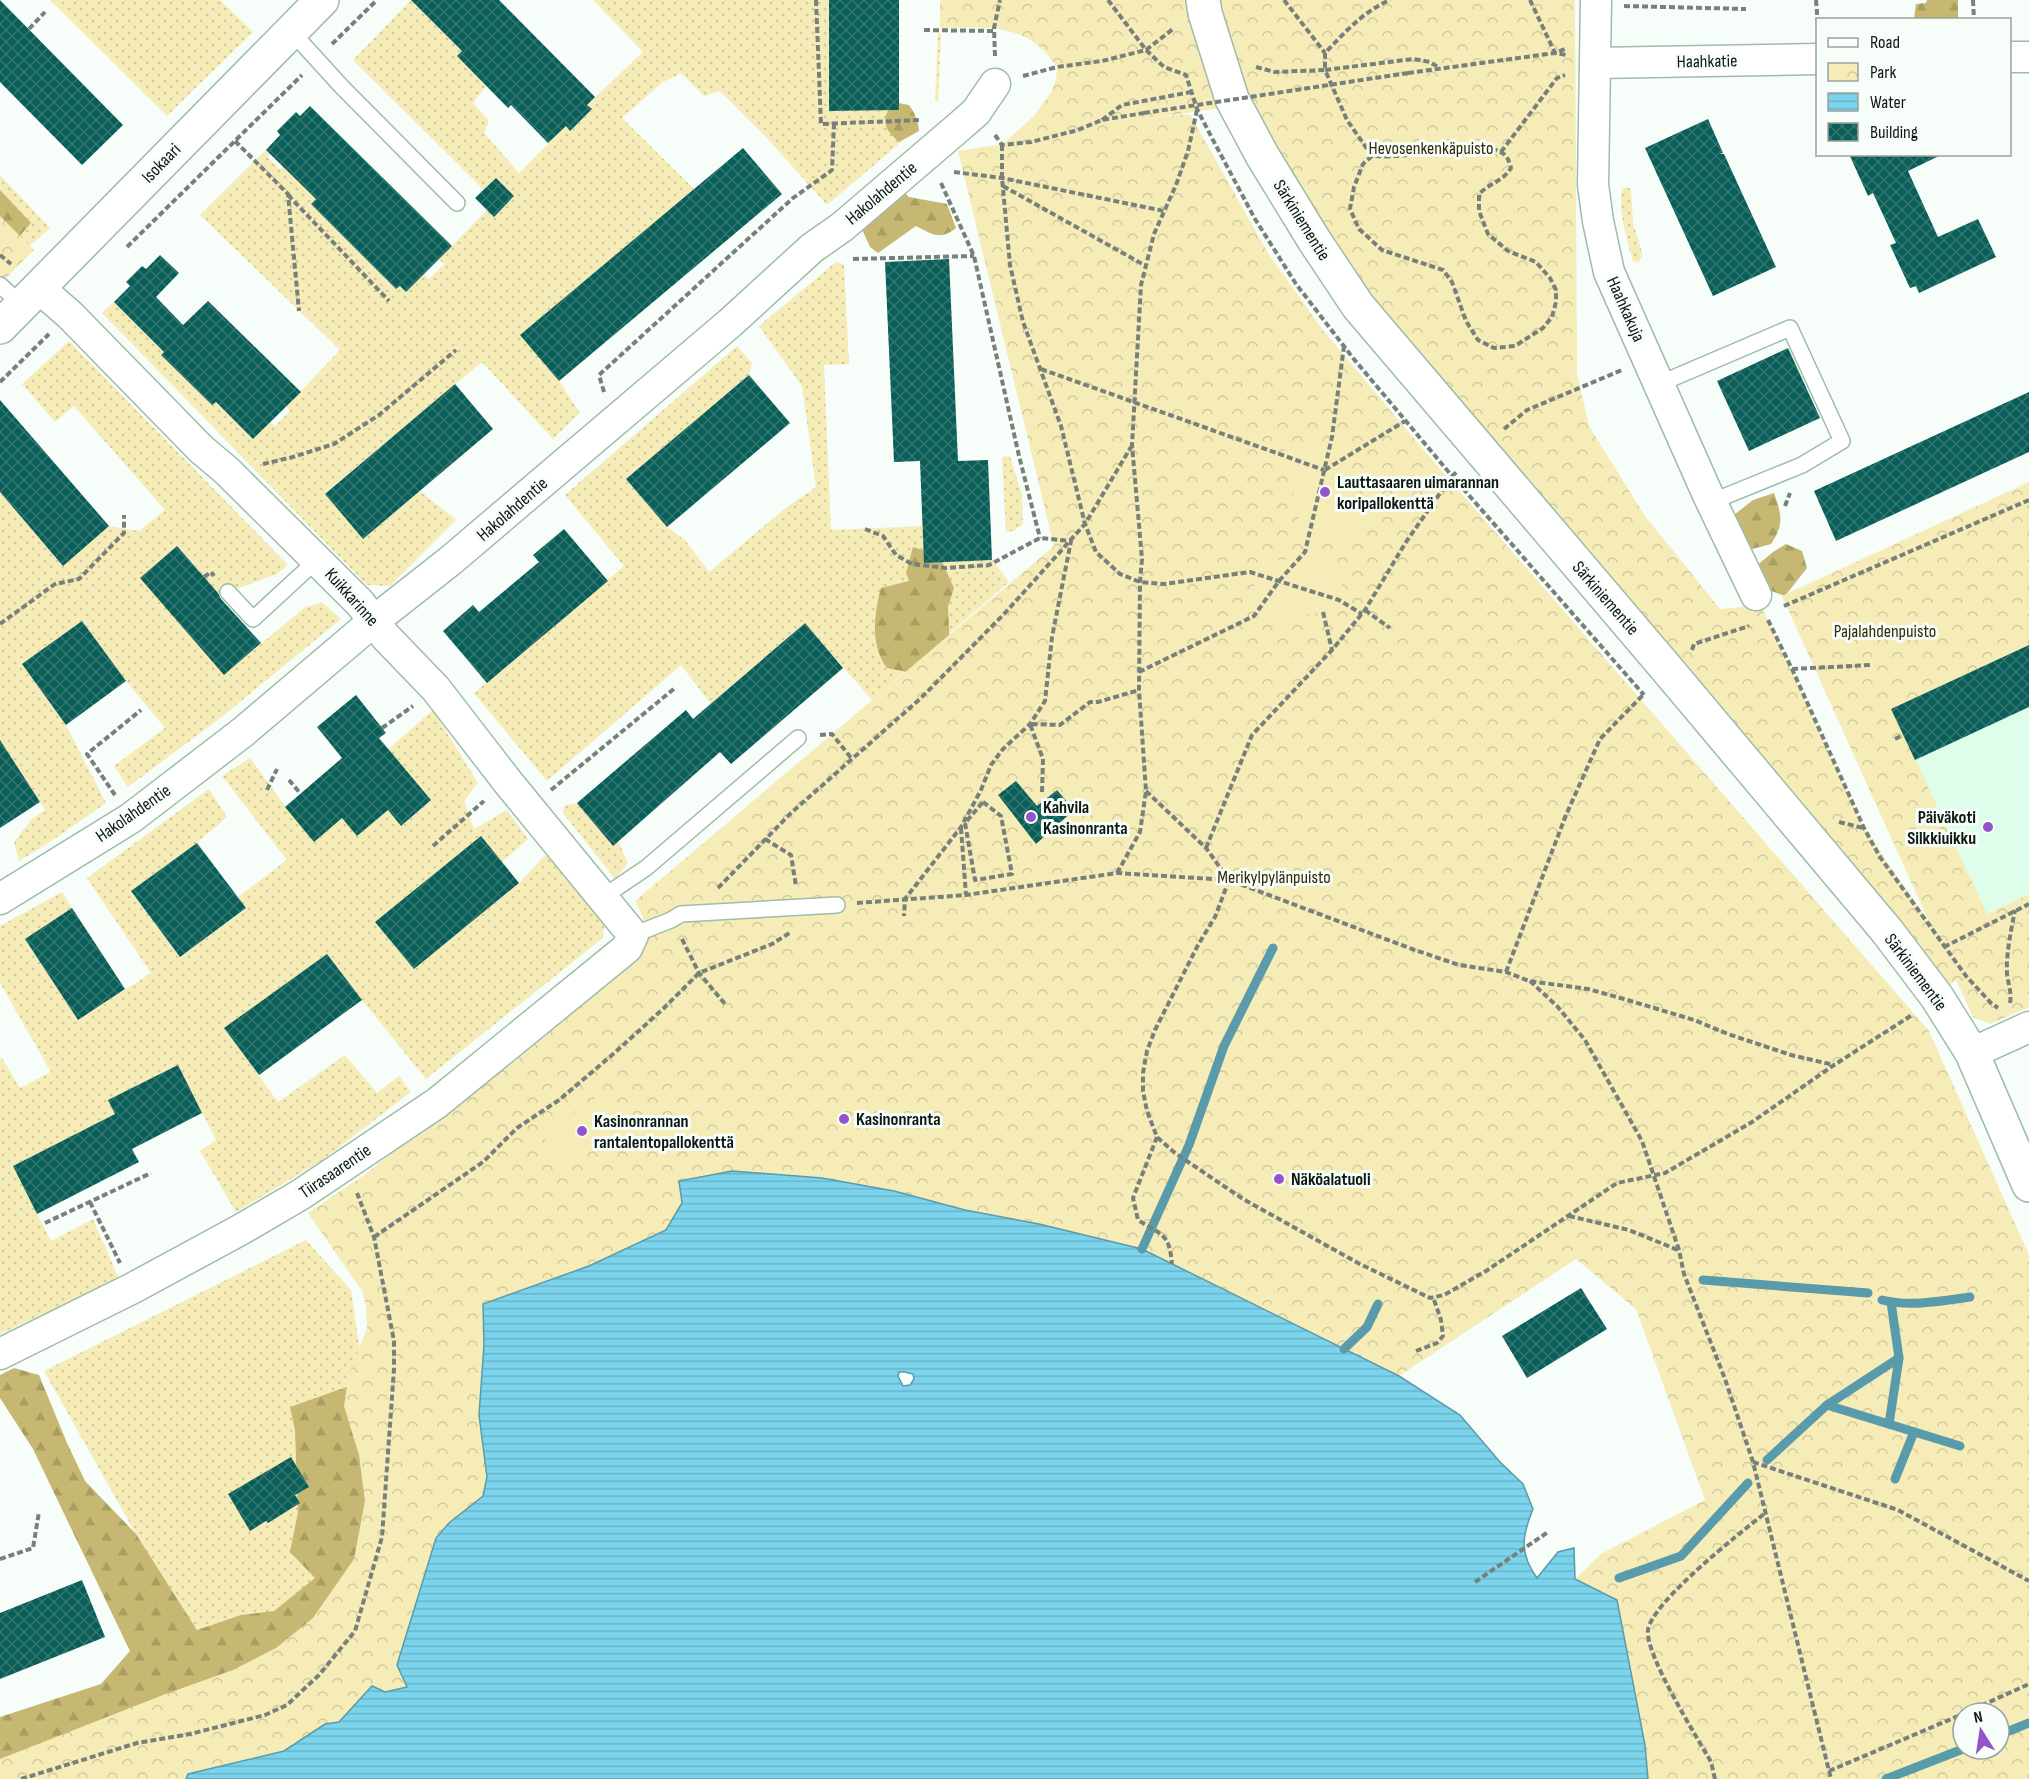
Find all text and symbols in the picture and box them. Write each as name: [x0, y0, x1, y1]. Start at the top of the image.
legend: [1816, 18, 2011, 156]
text: Road: [1870, 32, 1900, 53]
street label: Haahkatie: [1677, 50, 1737, 73]
text: Park: [1870, 62, 1896, 83]
text: Water: [1870, 92, 1906, 113]
text: Building: [1870, 122, 1918, 143]
park label: Hevosenkenkäpuisto: [1369, 138, 1493, 159]
street label: Isokaari: [138, 139, 185, 187]
street label: Hakolahdentie: [841, 157, 921, 229]
street label: Särkiniementie: [1269, 176, 1335, 264]
street label: Haahkakuja: [1602, 273, 1649, 345]
place label: Lauttasaaren uimarannan koripallokenttä: [1337, 472, 1499, 514]
street label: Hakolahdentie: [473, 473, 552, 546]
marker: Lauttasaaren uimarannan koripallokenttä: [1318, 485, 1332, 499]
street label: Särkiniementie: [1568, 557, 1643, 640]
street label: Kuikkarinne: [320, 564, 383, 631]
park label: Pajalahdenpuisto: [1834, 621, 1936, 642]
street label: Hakolahdentie: [92, 780, 175, 847]
place label: Kahvila Kasinonranta: [1043, 797, 1128, 839]
place label: Päiväkoti Silkkiuikku: [1907, 807, 1976, 849]
marker: Kahvila Kasinonranta: [1024, 810, 1038, 824]
marker: Päiväkoti Silkkiuikku: [1981, 820, 1995, 834]
park label: Merikylpylänpuisto: [1217, 867, 1331, 888]
street label: Särkiniementie: [1880, 930, 1951, 1015]
place label: Kasinonranta: [856, 1109, 941, 1130]
place label: Kasinonrannan rantalentopallokenttä: [594, 1111, 734, 1153]
marker: Kasinonranta: [837, 1112, 851, 1126]
marker: Kasinonrannan rantalentopallokenttä: [575, 1124, 589, 1138]
street label: Tiirasaarentie: [295, 1140, 375, 1203]
place label: Näköalatuoli: [1291, 1169, 1371, 1190]
marker: Näköalatuoli: [1272, 1172, 1286, 1186]
north arrow: [1951, 1701, 2011, 1761]
text: N: [1972, 1708, 1984, 1728]

